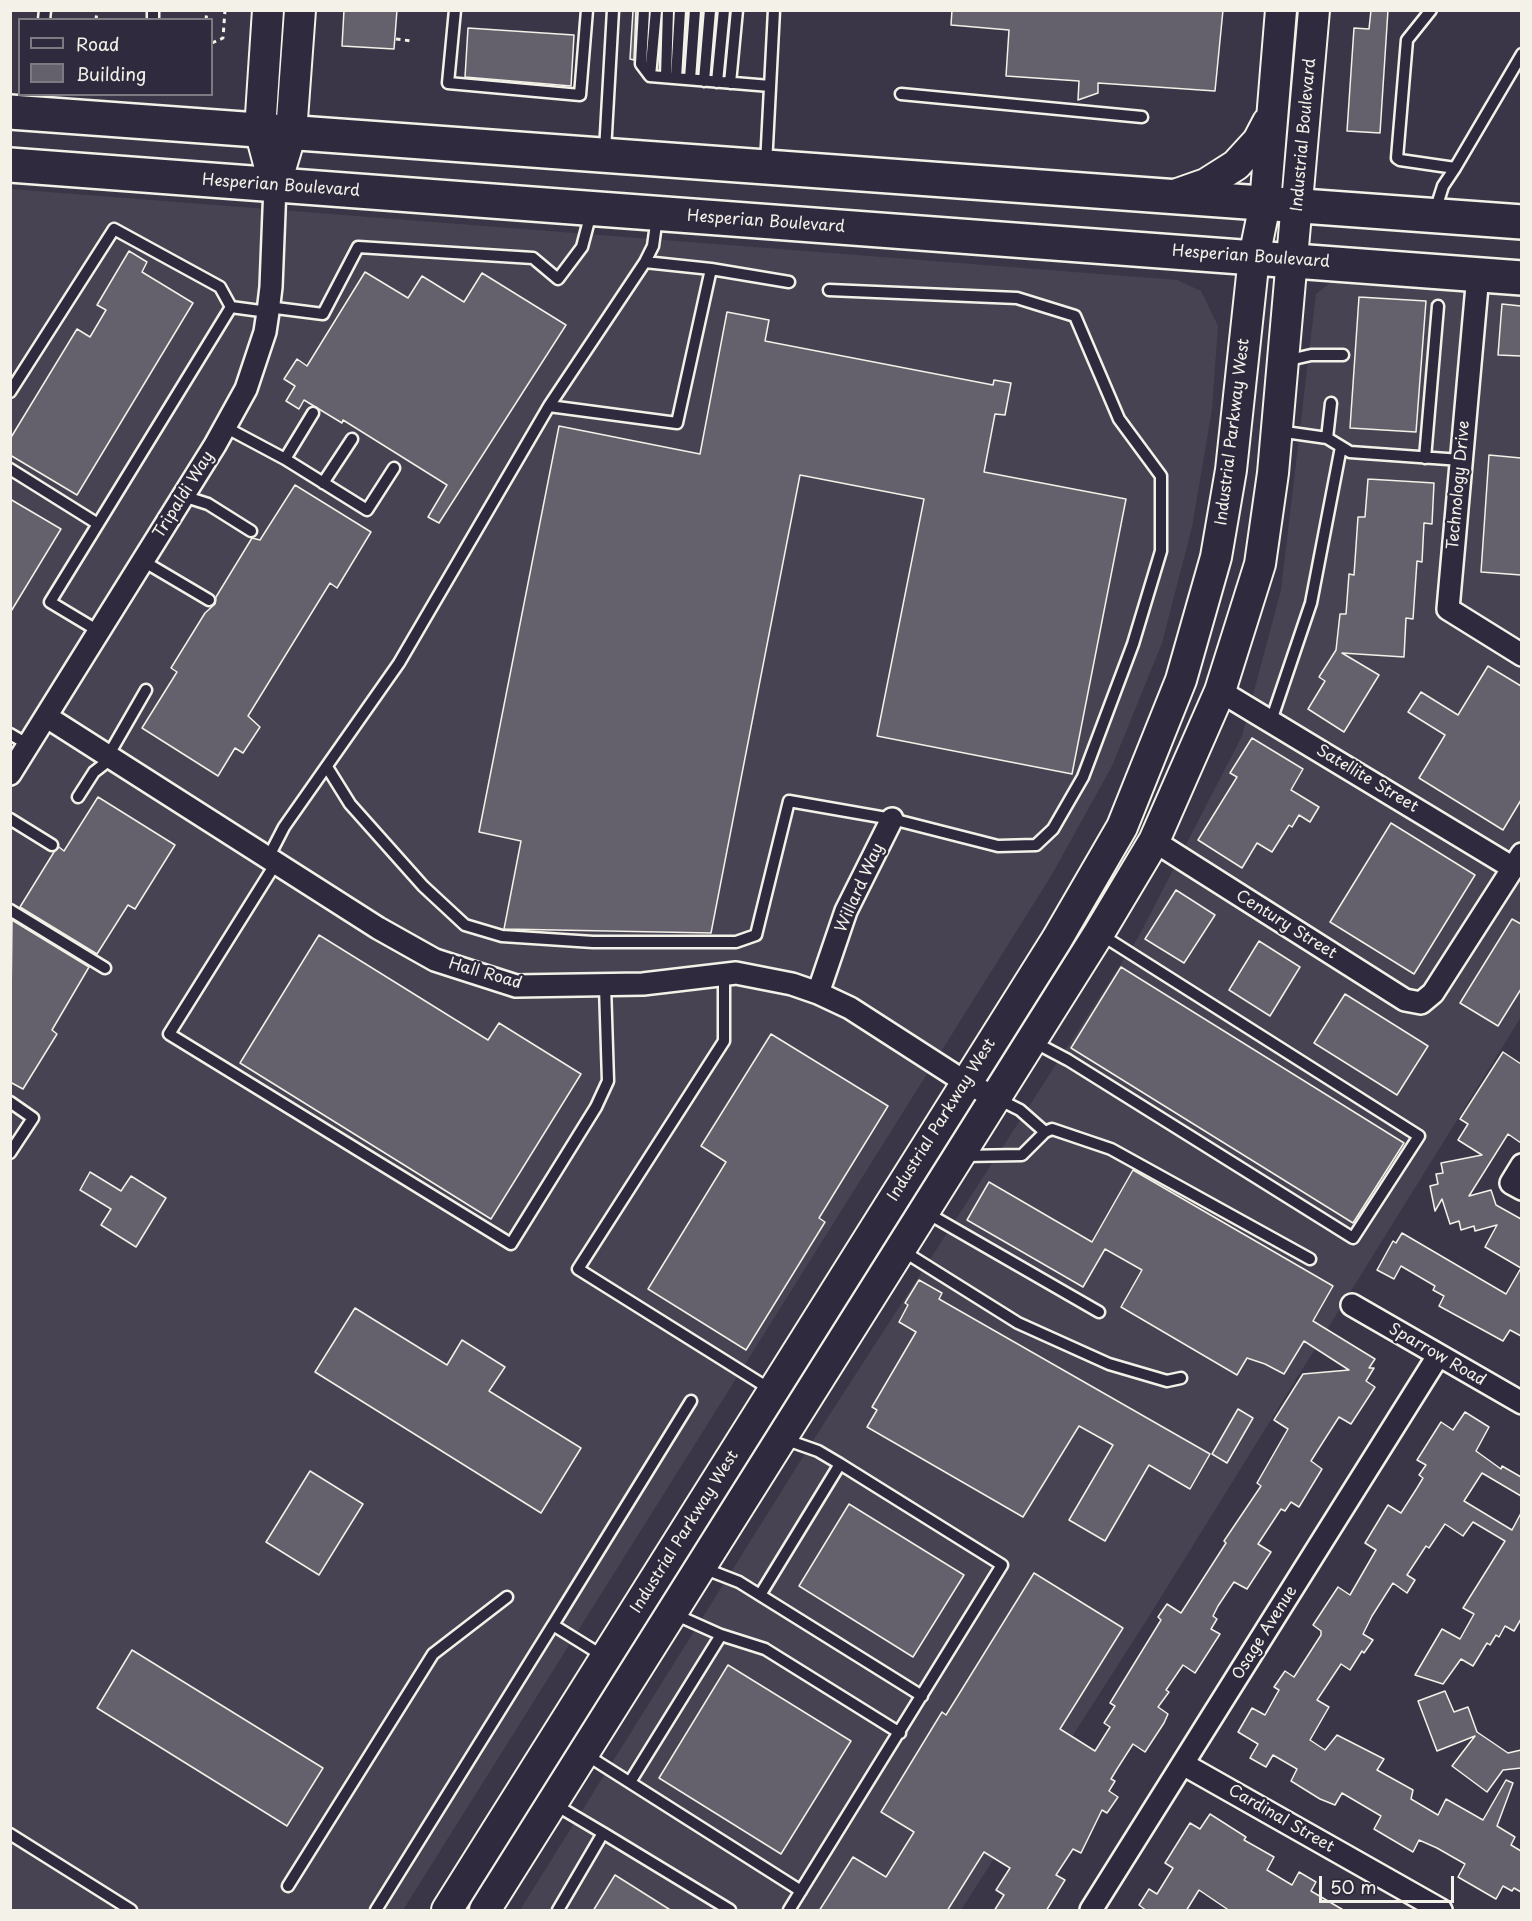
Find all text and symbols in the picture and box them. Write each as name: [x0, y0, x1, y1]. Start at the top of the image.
legend: [18, 18, 213, 96]
text: Road: [76, 30, 120, 57]
street label: Industrial Boulevard: [1288, 58, 1320, 212]
text: Building: [76, 60, 146, 87]
street label: Hesperian Boulevard: [201, 171, 361, 201]
street label: Hesperian Boulevard: [686, 207, 846, 237]
street label: Hesperian Boulevard: [1171, 242, 1331, 272]
street label: Industrial Parkway West: [1212, 337, 1254, 527]
street label: Technology Drive: [1444, 420, 1474, 550]
street label: Tripaldi Way: [150, 448, 218, 542]
street label: Satellite Street: [1312, 741, 1422, 817]
street label: Willard Way: [832, 840, 888, 936]
street label: Century Street: [1232, 886, 1340, 964]
street label: Hall Road: [446, 954, 524, 994]
street label: Industrial Parkway West: [884, 1035, 1000, 1205]
street label: Sparrow Road: [1385, 1320, 1489, 1390]
street label: Industrial Parkway West: [627, 1447, 743, 1617]
street label: Osage Avenue: [1228, 1582, 1302, 1684]
street label: Cardinal Street: [1225, 1781, 1337, 1857]
scale bar: [1322, 1864, 1457, 1902]
text: 50 m: [1330, 1873, 1377, 1900]

